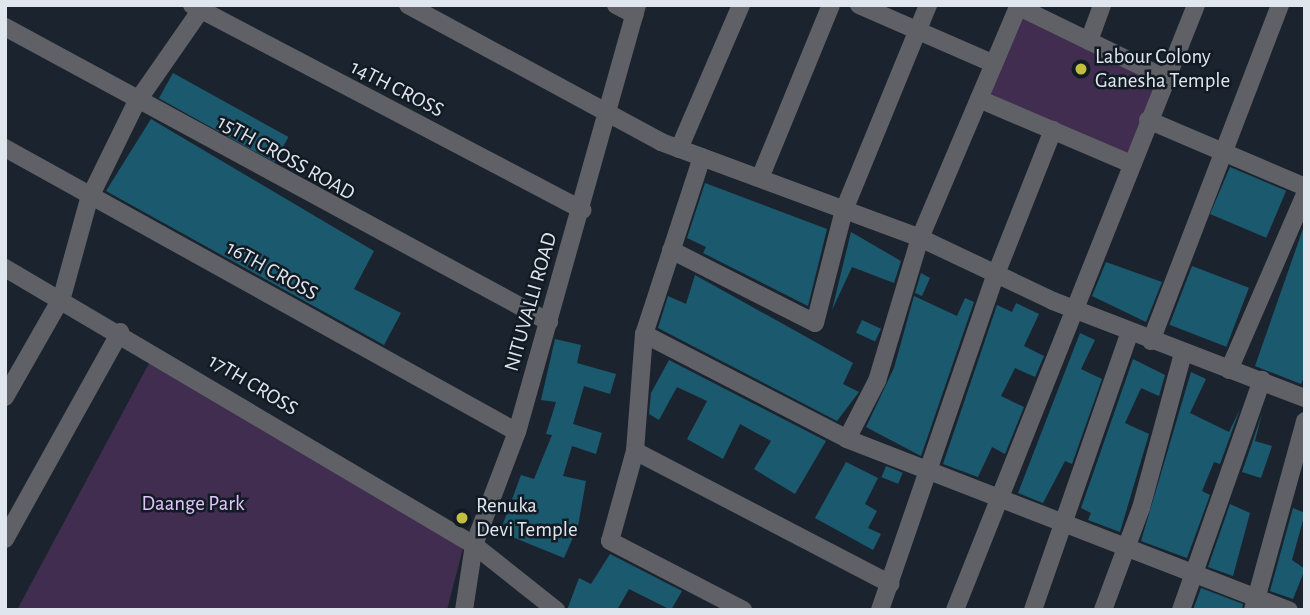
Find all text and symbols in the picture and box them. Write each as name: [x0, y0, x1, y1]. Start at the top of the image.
place label: Labour Colony Ganesha Temple: [1095, 44, 1230, 94]
street label: 14TH CROSS: [346, 55, 448, 123]
marker: Labour Colony Ganesha Temple: [1073, 61, 1089, 77]
street label: 15TH CROSS ROAD: [213, 110, 359, 206]
street label: NITUVALLI ROAD: [499, 230, 563, 374]
street label: 16TH CROSS: [222, 236, 322, 306]
street label: 17TH CROSS: [204, 349, 302, 421]
park label: Daange Park: [141, 491, 245, 517]
place label: Renuka Devi Temple: [476, 493, 578, 543]
marker: Renuka Devi Temple: [454, 510, 470, 526]

